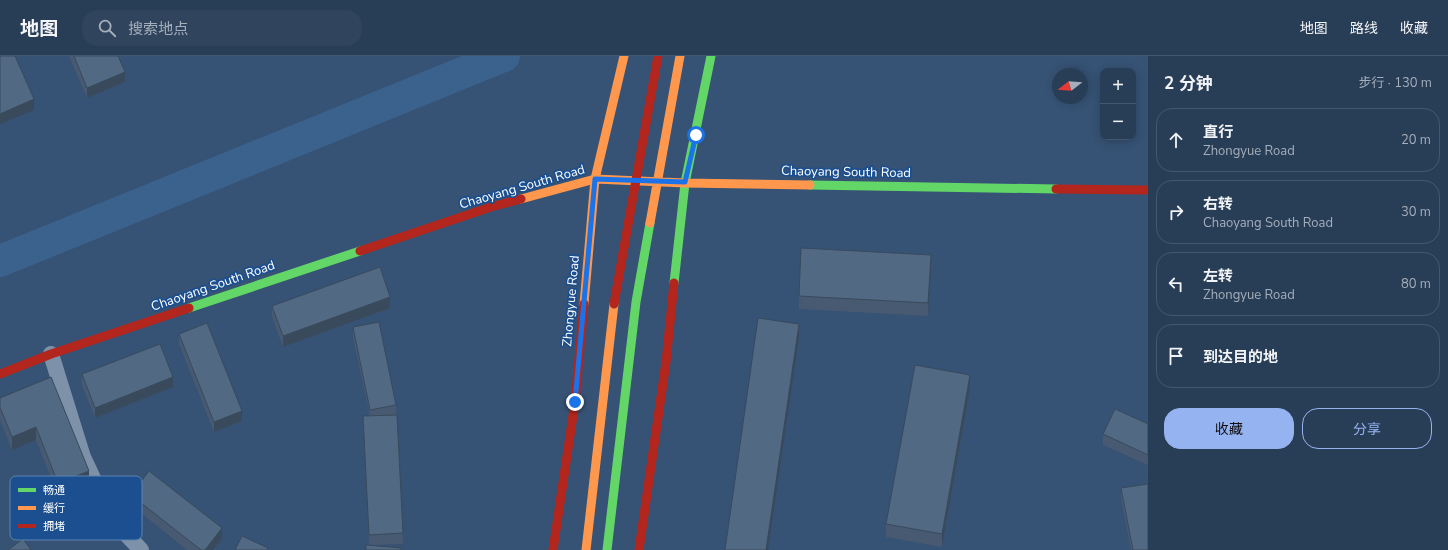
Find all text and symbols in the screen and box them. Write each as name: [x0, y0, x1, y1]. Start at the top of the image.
search box: [82, 10, 362, 46]
text: 地图: [20, 16, 58, 42]
icon: search: [96, 17, 118, 39]
text: 搜索地点: [128, 19, 188, 39]
text: 地图: [1300, 19, 1328, 38]
text: 路线: [1350, 19, 1378, 38]
text: 收藏: [1400, 19, 1428, 38]
north arrow: [1052, 68, 1088, 104]
map controls: [1100, 68, 1136, 140]
button: +: [1100, 68, 1136, 104]
text: 2 分钟: [1164, 72, 1213, 95]
text: 步行 · 130 m: [1358, 74, 1432, 92]
button: −: [1100, 104, 1136, 140]
text: 直行: [1203, 122, 1233, 142]
route start: [687, 126, 705, 144]
icon: ahead: [1165, 129, 1187, 151]
text: 20 m: [1401, 131, 1431, 149]
text: Zhongyue Road: [1203, 142, 1295, 160]
street label: Chaoyang South Road: [457, 160, 587, 214]
street label: Chaoyang South Road: [781, 162, 911, 182]
text: 右转: [1203, 194, 1233, 214]
icon: right: [1165, 201, 1187, 223]
text: 30 m: [1401, 203, 1431, 221]
text: Chaoyang South Road: [1203, 214, 1333, 232]
street label: Zhongyue Road: [558, 255, 584, 347]
street label: Chaoyang South Road: [149, 256, 277, 316]
text: 左转: [1203, 266, 1233, 286]
icon: left: [1165, 273, 1187, 295]
text: 80 m: [1401, 275, 1431, 293]
text: Zhongyue Road: [1203, 286, 1295, 304]
icon: arrive: [1165, 345, 1187, 367]
text: 到达目的地: [1203, 347, 1278, 367]
route end: [566, 393, 584, 411]
button: 收藏: [1164, 408, 1294, 449]
button: 分享: [1302, 408, 1432, 449]
legend: [10, 476, 142, 540]
text: 畅通: [43, 483, 65, 498]
text: 缓行: [43, 501, 65, 516]
text: 拥堵: [43, 519, 65, 534]

